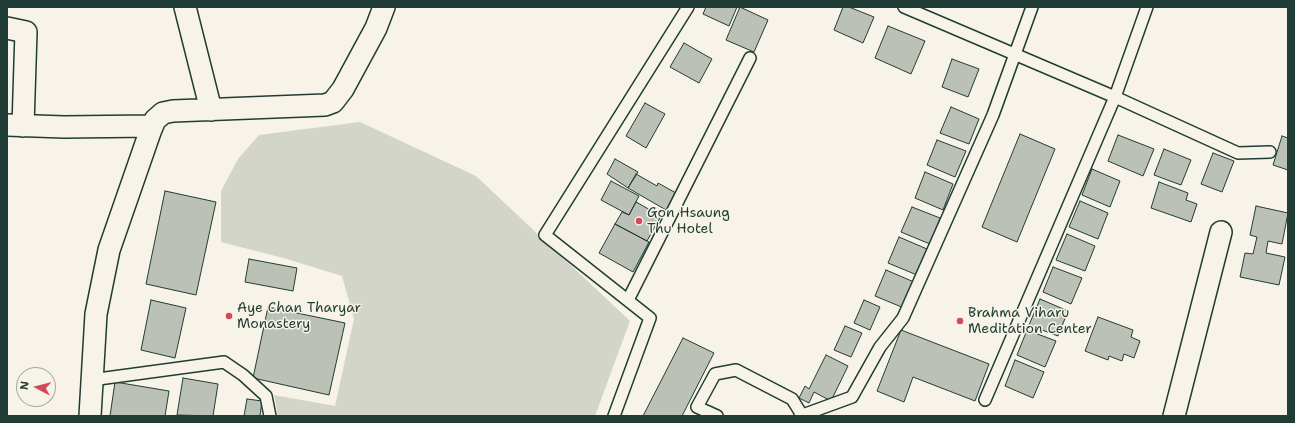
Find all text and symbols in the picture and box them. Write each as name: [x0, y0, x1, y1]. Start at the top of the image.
place label: Gon Hsaung Thu Hotel: [647, 205, 730, 238]
marker: Gon Hsaung Thu Hotel: [634, 216, 644, 226]
place label: Aye Chan Tharyar Monastery: [237, 300, 361, 332]
place label: Brahma Viharu Meditation Center: [968, 305, 1092, 338]
marker: Aye Chan Tharyar Monastery: [224, 311, 234, 321]
marker: Brahma Viharu Meditation Center: [955, 316, 965, 326]
north arrow: [16, 367, 56, 407]
text: N: [17, 380, 33, 391]

